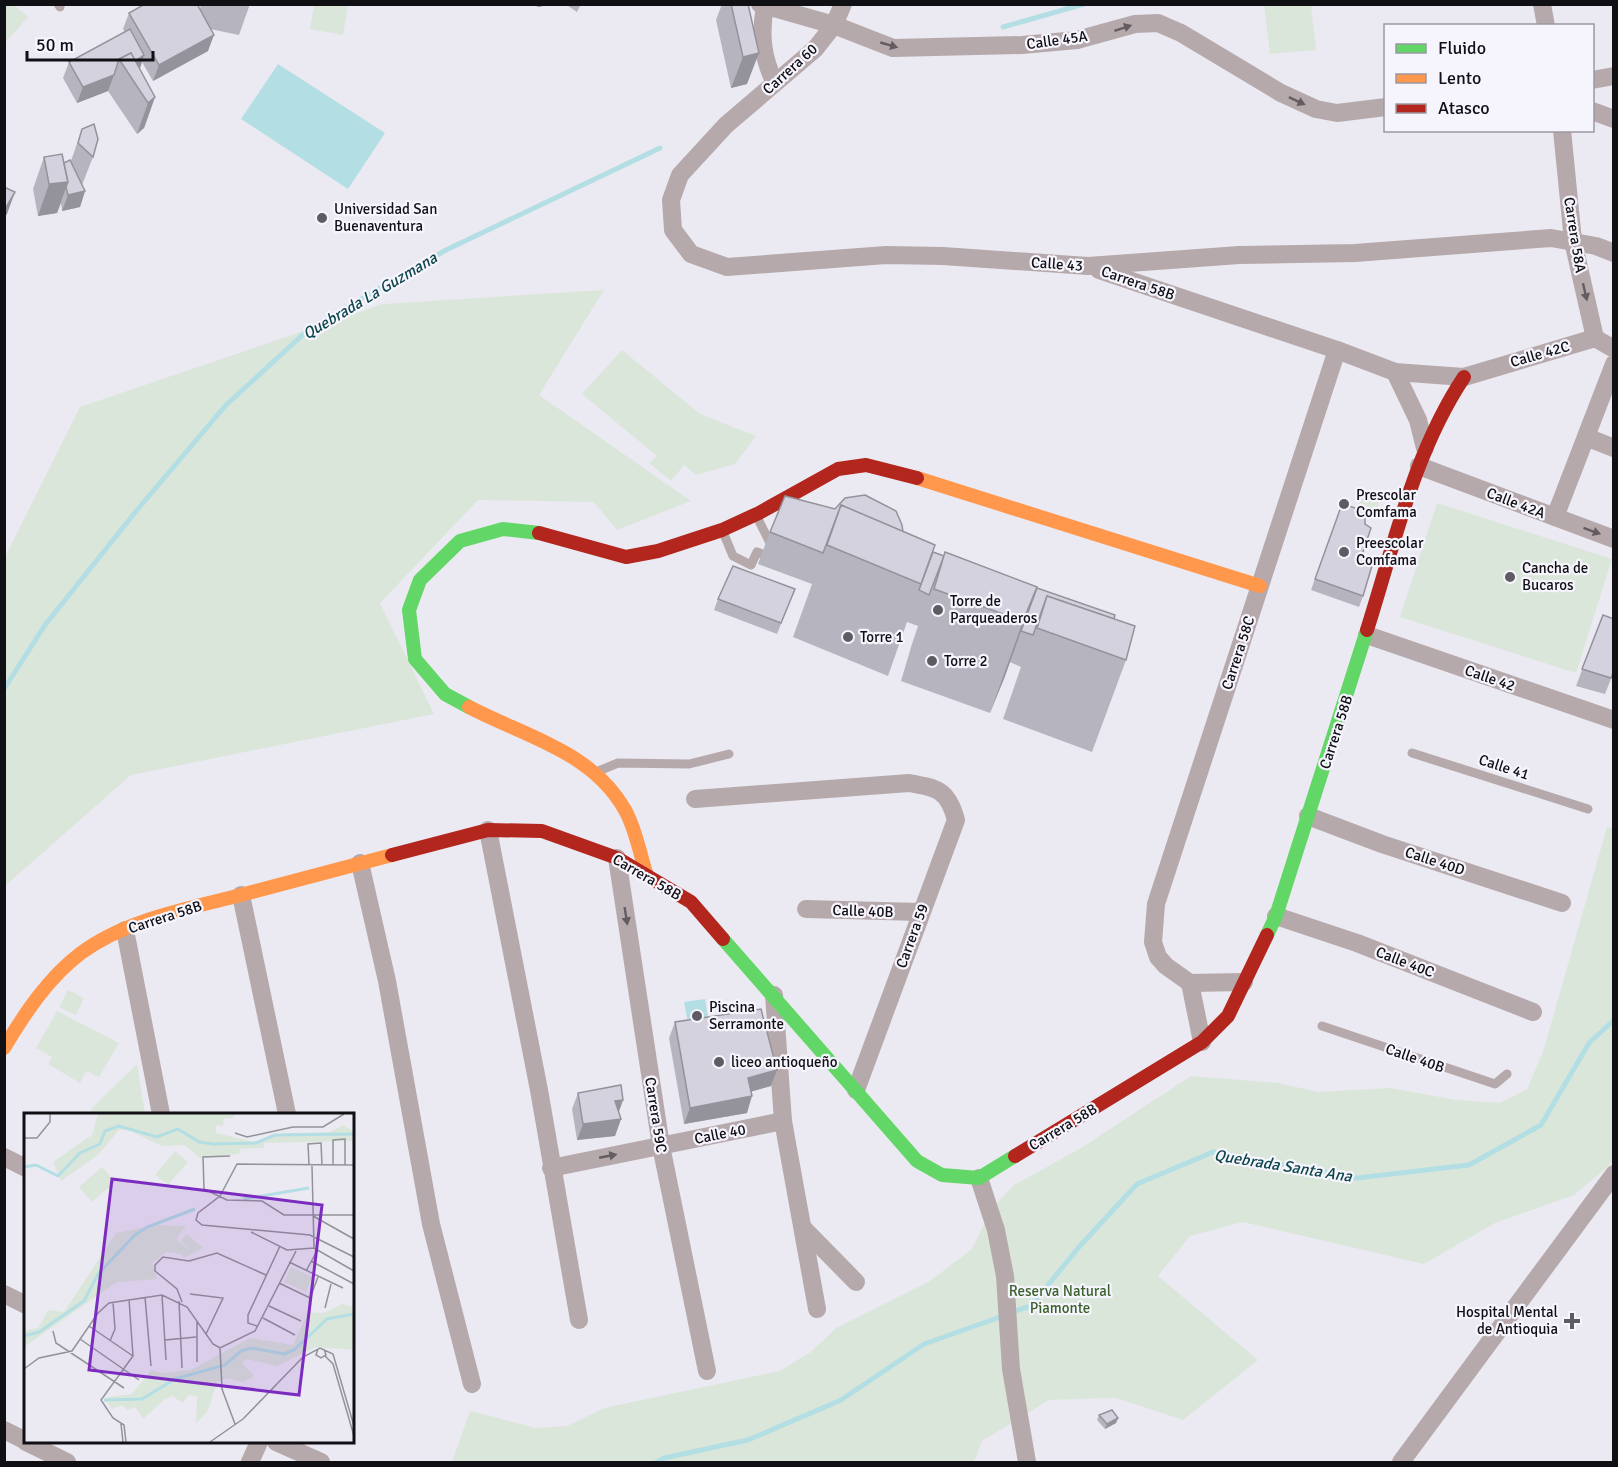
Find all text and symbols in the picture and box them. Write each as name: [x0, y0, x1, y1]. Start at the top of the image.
one-way arrow: [1114, 22, 1132, 32]
scale bar: [27, 24, 153, 62]
legend: [1384, 24, 1594, 132]
street label: Calle 45A: [1025, 27, 1089, 53]
text: 50 m: [36, 34, 74, 56]
text: Fluido: [1438, 37, 1486, 59]
street label: Carrera 60: [759, 40, 821, 98]
one-way arrow: [880, 41, 898, 50]
text: Lento: [1438, 67, 1481, 89]
one-way arrow: [1288, 96, 1305, 105]
text: Atasco: [1438, 97, 1490, 119]
street label: Carrera 58A: [1560, 196, 1590, 274]
place label: Universidad San Buenaventura: [334, 200, 437, 235]
marker: Universidad San Buenaventura: [315, 211, 329, 225]
water label: Quebrada La Guzmana: [299, 248, 442, 344]
street label: Calle 43: [1030, 253, 1084, 275]
street label: Carrera 58B: [1099, 262, 1177, 304]
one-way arrow: [1581, 283, 1590, 302]
street label: Calle 42C: [1508, 337, 1572, 371]
street label: Calle 42A: [1484, 484, 1548, 522]
place label: Prescolar Comfama: [1356, 486, 1417, 521]
marker: Prescolar Comfama: [1337, 497, 1351, 511]
one-way arrow: [1583, 526, 1601, 536]
place label: Preescolar Comfama: [1356, 534, 1424, 569]
marker: Preescolar Comfama: [1337, 545, 1351, 559]
place label: Cancha de Bucaros: [1522, 559, 1588, 594]
marker: Cancha de Bucaros: [1503, 570, 1517, 584]
place label: Torre de Parqueaderos: [950, 592, 1038, 627]
marker: Torre de Parqueaderos: [931, 603, 945, 617]
street label: Carrera 58C: [1218, 614, 1258, 692]
place label: Torre 1: [860, 628, 904, 646]
marker: Torre 1: [841, 630, 855, 644]
place label: Torre 2: [944, 652, 988, 670]
marker: Torre 2: [925, 654, 939, 668]
street label: Calle 42: [1462, 661, 1518, 695]
street label: Carrera 58B: [1316, 693, 1356, 771]
street label: Calle 41: [1476, 750, 1532, 784]
street label: Calle 40D: [1403, 843, 1467, 879]
street label: Carrera 58B: [609, 850, 685, 904]
street label: Carrera 58B: [126, 897, 204, 937]
street label: Calle 40B: [832, 901, 894, 921]
street label: Carrera 59: [892, 901, 932, 971]
one-way arrow: [621, 907, 630, 926]
street label: Calle 40C: [1373, 943, 1437, 981]
place label: Piscina Serramonte: [709, 998, 784, 1033]
marker: Piscina Serramonte: [690, 1009, 704, 1023]
street label: Calle 40B: [1383, 1040, 1447, 1076]
place label: liceo antioqueño: [731, 1053, 838, 1071]
marker: liceo antioqueño: [712, 1055, 726, 1069]
street label: Carrera 59C: [641, 1076, 671, 1154]
street label: Carrera 58B: [1026, 1100, 1100, 1154]
inset map: [24, 1113, 354, 1443]
street label: Calle 40: [693, 1120, 747, 1148]
water label: Quebrada Santa Ana: [1213, 1145, 1354, 1187]
one-way arrow: [599, 1151, 618, 1160]
park label: Reserva Natural Piamonte: [1009, 1282, 1111, 1317]
place label: Hospital Mental de Antioquia: [1456, 1303, 1558, 1338]
marker: Hospital Mental de Antioquia: [1563, 1312, 1581, 1330]

